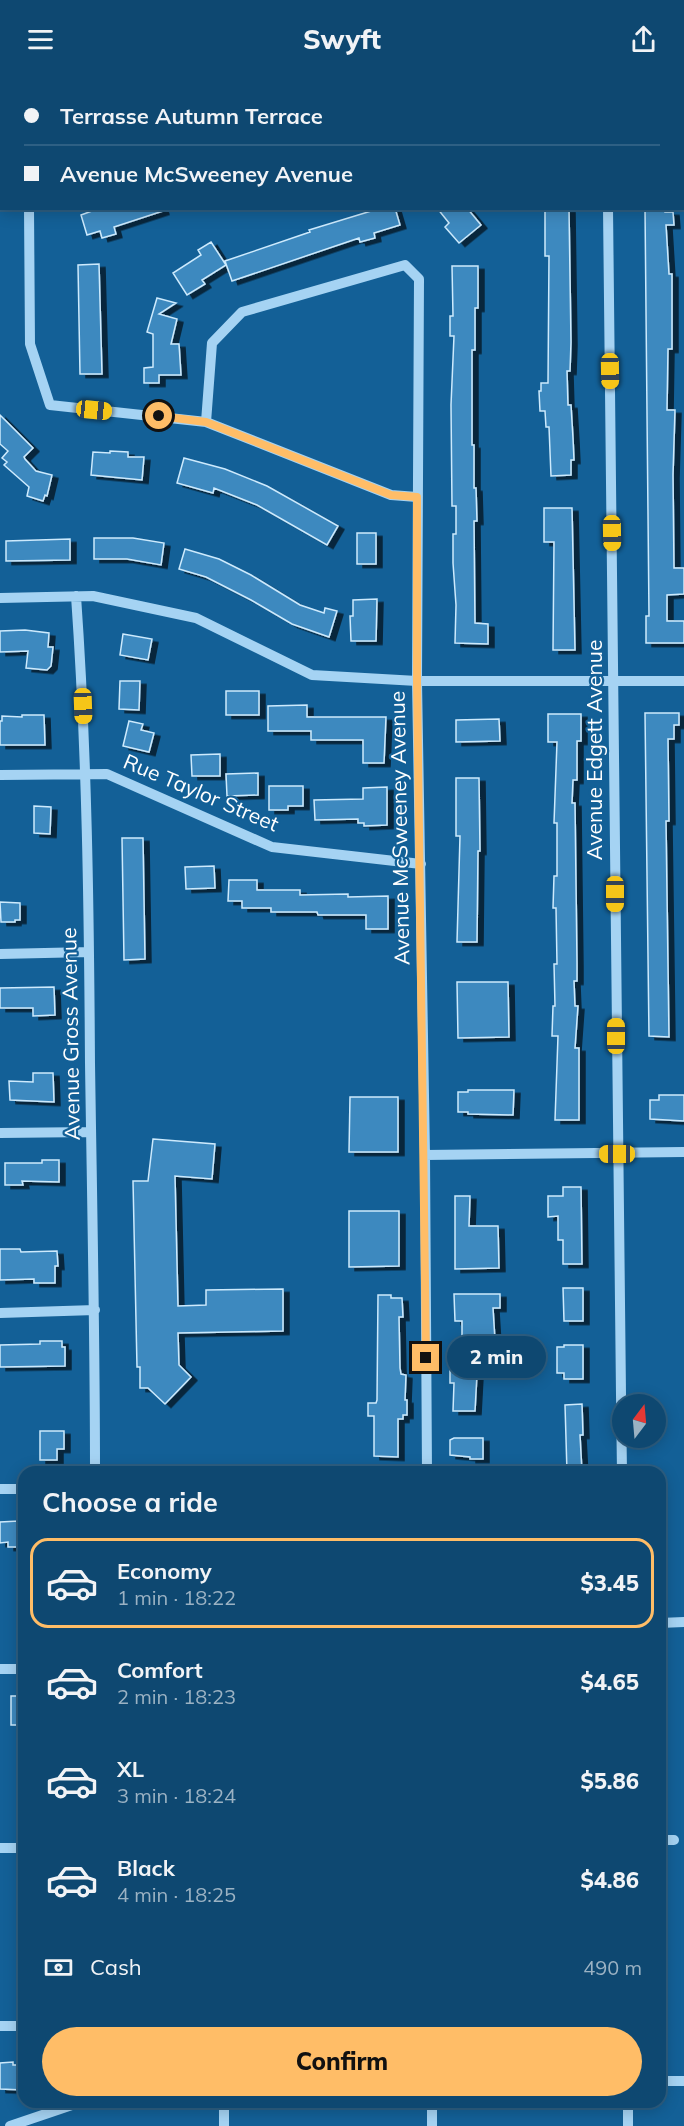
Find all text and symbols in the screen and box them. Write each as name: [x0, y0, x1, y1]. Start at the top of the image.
text: Swyft: [303, 22, 381, 56]
icon: menu: [24, 23, 57, 56]
icon: share: [627, 23, 660, 56]
text: Terrasse Autumn Terrace: [60, 102, 323, 130]
text: Avenue McSweeney Avenue: [60, 160, 353, 188]
car: [601, 353, 619, 389]
car: [75, 399, 113, 421]
route start: [145, 402, 172, 429]
car: [603, 515, 621, 551]
street label: Avenue Edgett Avenue: [581, 640, 607, 860]
car: [73, 688, 93, 724]
street label: Avenue McSweeney Avenue: [384, 691, 414, 965]
street label: Rue Taylor Street: [120, 748, 283, 837]
car: [606, 876, 624, 912]
street label: Avenue Gross Avenue: [55, 927, 85, 1141]
car: [607, 1018, 625, 1054]
car: [599, 1145, 635, 1163]
callout: 2 min: [447, 1337, 546, 1379]
route end: [412, 1344, 439, 1371]
text: 2 min: [470, 1344, 523, 1369]
north arrow: [612, 1394, 666, 1448]
map controls: [612, 1394, 666, 1448]
text: Choose a ride: [42, 1485, 218, 1519]
icon: car: [45, 1556, 99, 1610]
text: Economy: [117, 1557, 212, 1585]
text: $3.45: [580, 1569, 639, 1597]
text: 1 min · 18:22: [117, 1585, 236, 1610]
icon: car: [45, 1655, 99, 1709]
text: Comfort: [117, 1656, 203, 1684]
text: $4.65: [580, 1668, 639, 1696]
text: 2 min · 18:23: [117, 1684, 236, 1709]
icon: car: [45, 1754, 99, 1808]
text: XL: [117, 1755, 144, 1783]
text: $5.86: [580, 1767, 639, 1795]
text: 3 min · 18:24: [117, 1783, 236, 1808]
icon: car: [45, 1853, 99, 1907]
text: Black: [117, 1854, 175, 1882]
text: $4.86: [580, 1866, 639, 1894]
text: 4 min · 18:25: [117, 1882, 236, 1907]
icon: cash: [42, 1951, 75, 1984]
text: Cash: [90, 1953, 142, 1981]
text: 490 m: [583, 1955, 642, 1980]
button: Confirm: [42, 2027, 642, 2096]

